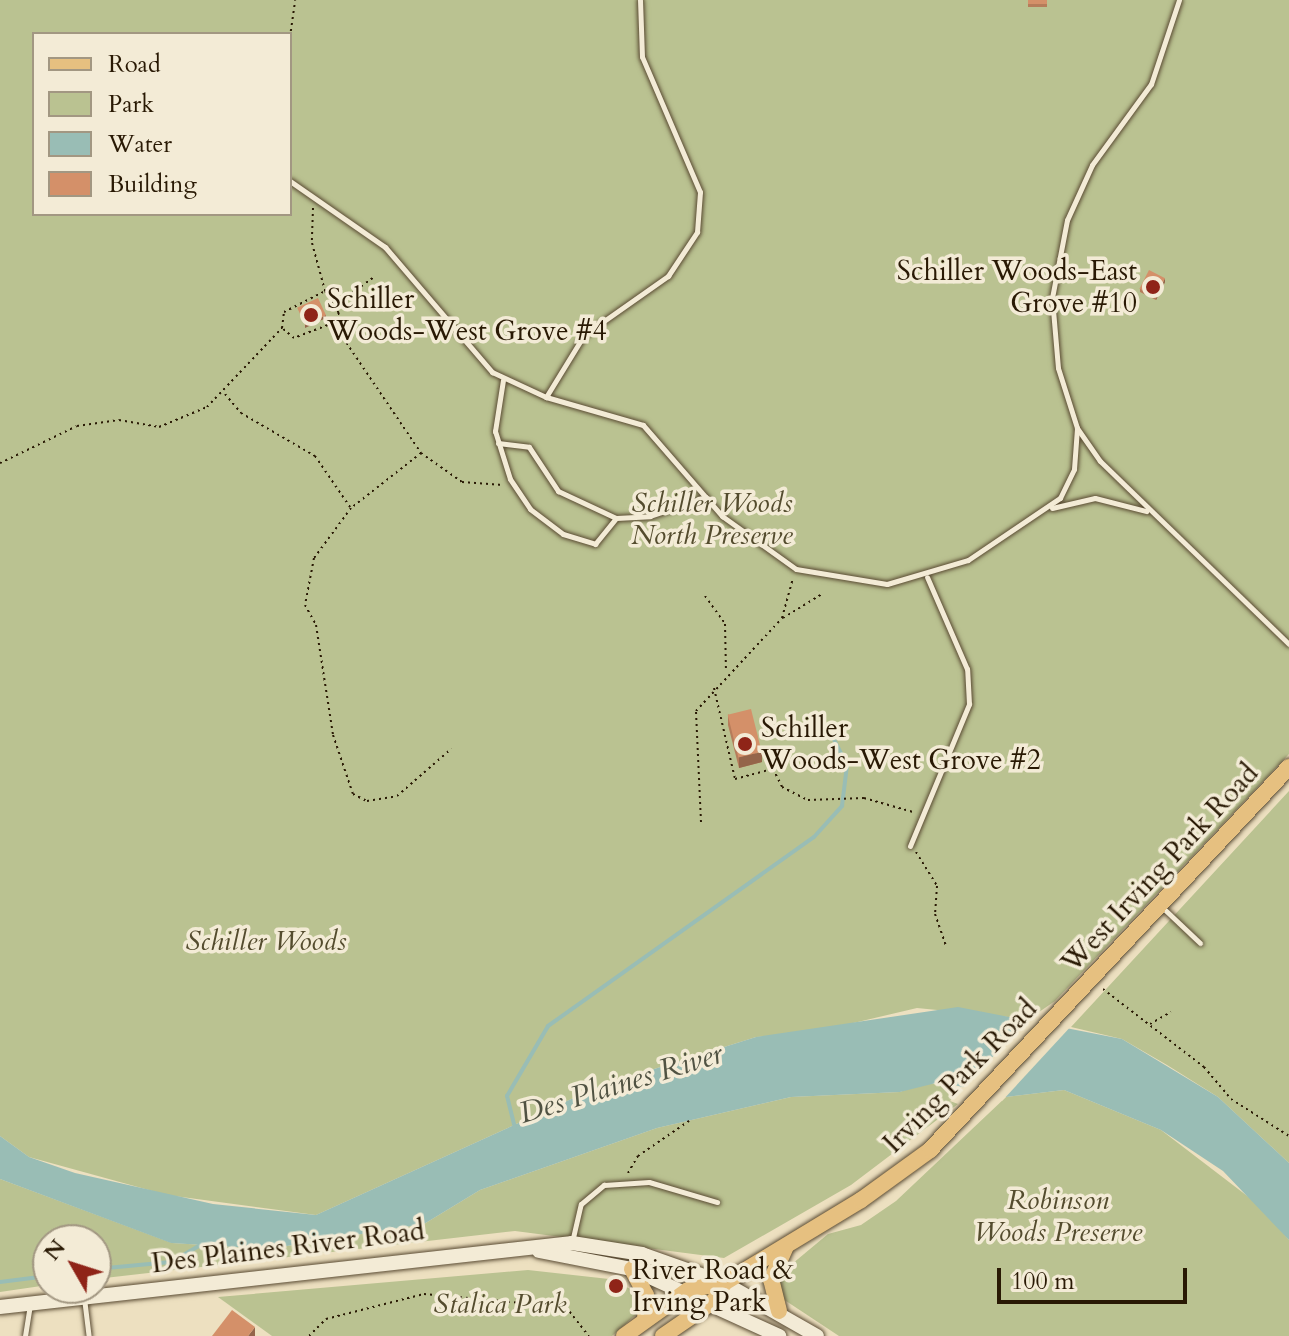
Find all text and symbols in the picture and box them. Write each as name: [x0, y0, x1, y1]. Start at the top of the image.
legend: [32, 32, 292, 216]
text: Road: [108, 48, 161, 81]
text: Park: [108, 88, 154, 121]
text: Water: [108, 128, 172, 161]
text: Building: [108, 168, 197, 201]
place label: Schiller Woods-East Grove #10: [897, 254, 1137, 320]
marker: Schiller Woods-East Grove #10: [1144, 278, 1162, 296]
place label: Schiller Woods-West Grove #4: [327, 282, 607, 348]
marker: Schiller Woods-West Grove #4: [302, 306, 320, 324]
park label: Schiller Woods North Preserve: [631, 486, 793, 552]
place label: Schiller Woods-West Grove #2: [761, 711, 1041, 777]
marker: Schiller Woods-West Grove #2: [736, 735, 754, 753]
street label: West Irving Park Road: [1055, 757, 1265, 979]
park label: Schiller Woods: [185, 924, 347, 958]
street label: Irving Park Road: [876, 992, 1044, 1160]
water label: Des Plaines River: [515, 1036, 727, 1132]
park label: Robinson Woods Preserve: [974, 1183, 1142, 1249]
street label: Des Plaines River Road: [150, 1214, 426, 1280]
north arrow: [32, 1224, 112, 1304]
text: N: [37, 1233, 73, 1267]
scale bar: [1001, 1252, 1191, 1302]
place label: River Road & Irving Park: [632, 1253, 794, 1319]
text: 100 m: [1011, 1265, 1075, 1298]
marker: River Road & Irving Park: [607, 1277, 625, 1295]
park label: Stalica Park: [433, 1287, 567, 1321]

